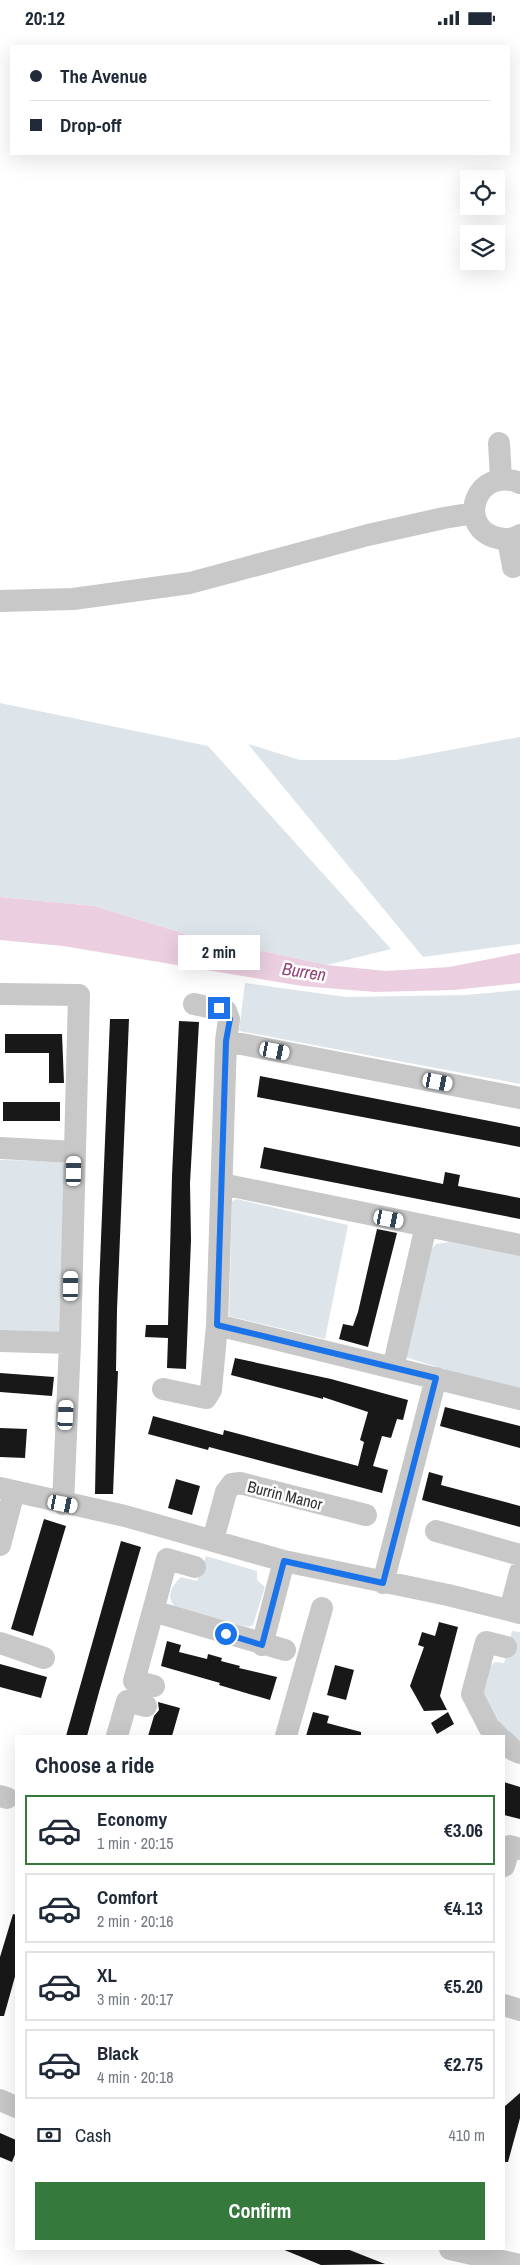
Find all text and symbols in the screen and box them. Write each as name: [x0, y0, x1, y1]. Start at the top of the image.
text: 20:12: [25, 5, 65, 31]
text: The Avenue: [60, 63, 147, 89]
text: Drop-off: [60, 112, 121, 138]
map controls: [460, 170, 505, 270]
button: locate: [460, 170, 505, 215]
button: layers: [460, 225, 505, 270]
callout: 2 min: [178, 935, 260, 971]
text: 2 min: [202, 941, 236, 963]
water label: Burren: [280, 956, 328, 987]
route end: [208, 997, 230, 1019]
car: [258, 1041, 291, 1061]
car: [421, 1072, 454, 1092]
car: [66, 1156, 81, 1186]
car: [372, 1209, 405, 1229]
car: [63, 1271, 78, 1301]
car: [57, 1400, 74, 1430]
street label: Burrin Manor: [245, 1475, 325, 1515]
car: [46, 1494, 79, 1514]
route start: [215, 1623, 237, 1645]
text: Choose a ride: [35, 1750, 154, 1780]
text: Economy: [97, 1806, 167, 1832]
icon: car: [37, 1808, 82, 1853]
text: €3.06: [444, 1817, 483, 1843]
text: 1 min · 20:15: [97, 1832, 174, 1854]
text: Comfort: [97, 1884, 158, 1910]
icon: car: [37, 1886, 82, 1931]
text: €4.13: [444, 1895, 483, 1921]
text: 2 min · 20:16: [97, 1910, 174, 1932]
text: XL: [97, 1962, 117, 1988]
icon: car: [37, 1964, 82, 2009]
text: €5.20: [444, 1973, 483, 1999]
text: 3 min · 20:17: [97, 1988, 174, 2010]
text: Black: [97, 2040, 139, 2066]
icon: car: [37, 2042, 82, 2087]
text: €2.75: [444, 2051, 483, 2077]
text: 4 min · 20:18: [97, 2066, 174, 2088]
icon: cash: [35, 2121, 63, 2149]
text: Cash: [75, 2122, 111, 2148]
text: 410 m: [449, 2124, 485, 2146]
button: Confirm: [35, 2182, 485, 2240]

